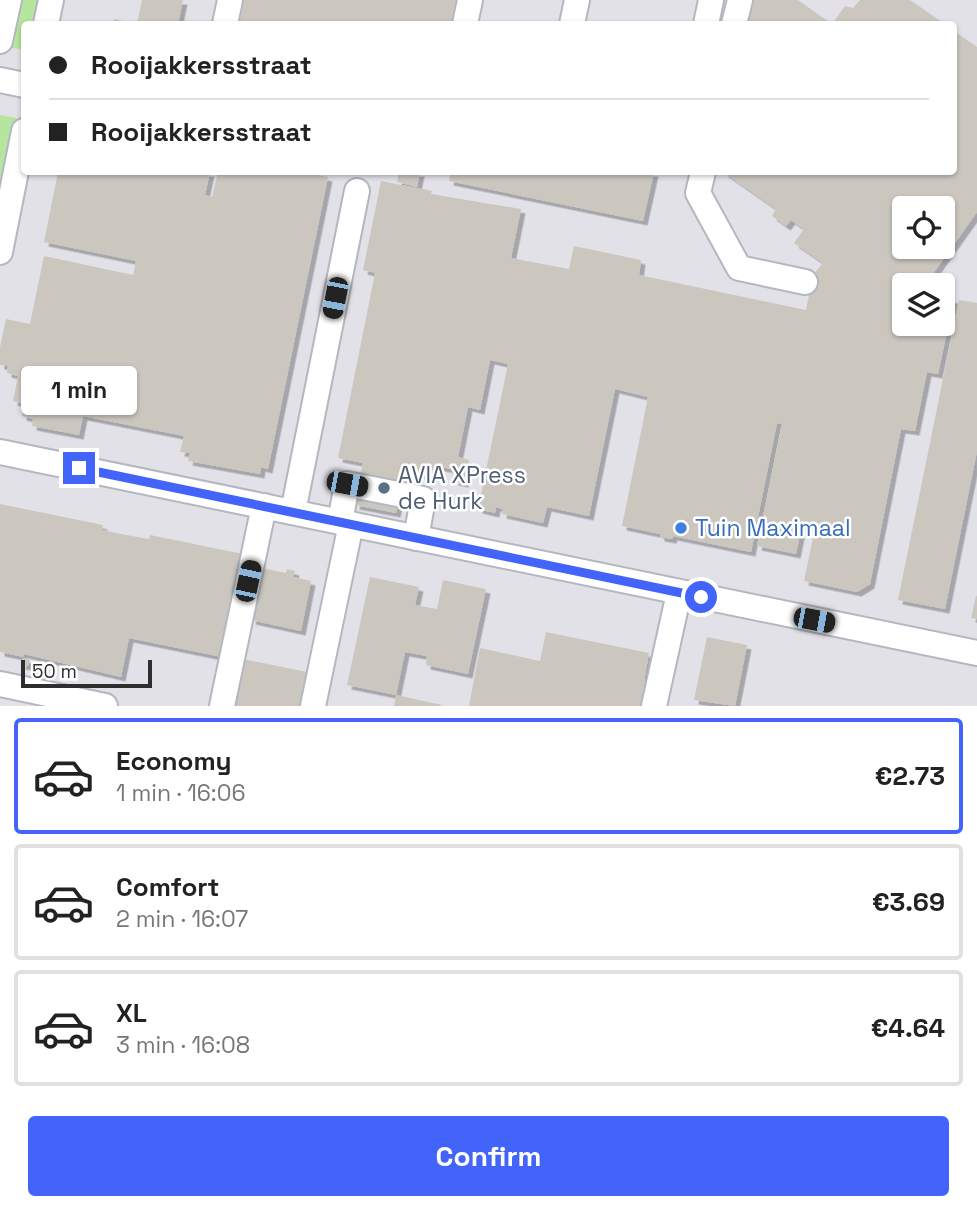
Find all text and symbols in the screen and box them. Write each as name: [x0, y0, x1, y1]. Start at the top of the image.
text: Rooijakkersstraat: [91, 48, 312, 82]
text: Rooijakkersstraat: [91, 115, 312, 149]
map controls: [892, 196, 955, 336]
button: locate: [892, 196, 955, 259]
button: layers: [892, 273, 955, 336]
car: [321, 275, 350, 321]
callout: 1 min: [21, 366, 137, 416]
text: 1 min: [51, 375, 107, 405]
route end: [63, 452, 95, 484]
place label: AVIA XPress de Hurk: [398, 460, 526, 516]
car: [325, 470, 370, 498]
marker: AVIA XPress de Hurk: [376, 480, 392, 496]
place label: Tuin Maximaal: [695, 513, 851, 543]
marker: Tuin Maximaal: [673, 520, 689, 536]
car: [234, 558, 263, 604]
route start: [685, 581, 717, 613]
car: [792, 606, 837, 634]
scale bar: [21, 657, 152, 689]
text: 50 m: [32, 659, 77, 684]
text: Economy: [116, 744, 232, 778]
icon: car: [32, 745, 95, 808]
text: €2.73: [875, 759, 945, 793]
text: 1 min · 16:06: [116, 778, 246, 808]
text: Comfort: [116, 870, 219, 904]
icon: car: [32, 871, 95, 934]
text: €3.69: [872, 885, 945, 919]
text: 2 min · 16:07: [116, 904, 248, 934]
text: XL: [116, 996, 147, 1030]
icon: car: [32, 997, 95, 1060]
text: €4.64: [871, 1011, 945, 1045]
text: 3 min · 16:08: [116, 1030, 250, 1060]
button: Confirm: [28, 1116, 949, 1196]

